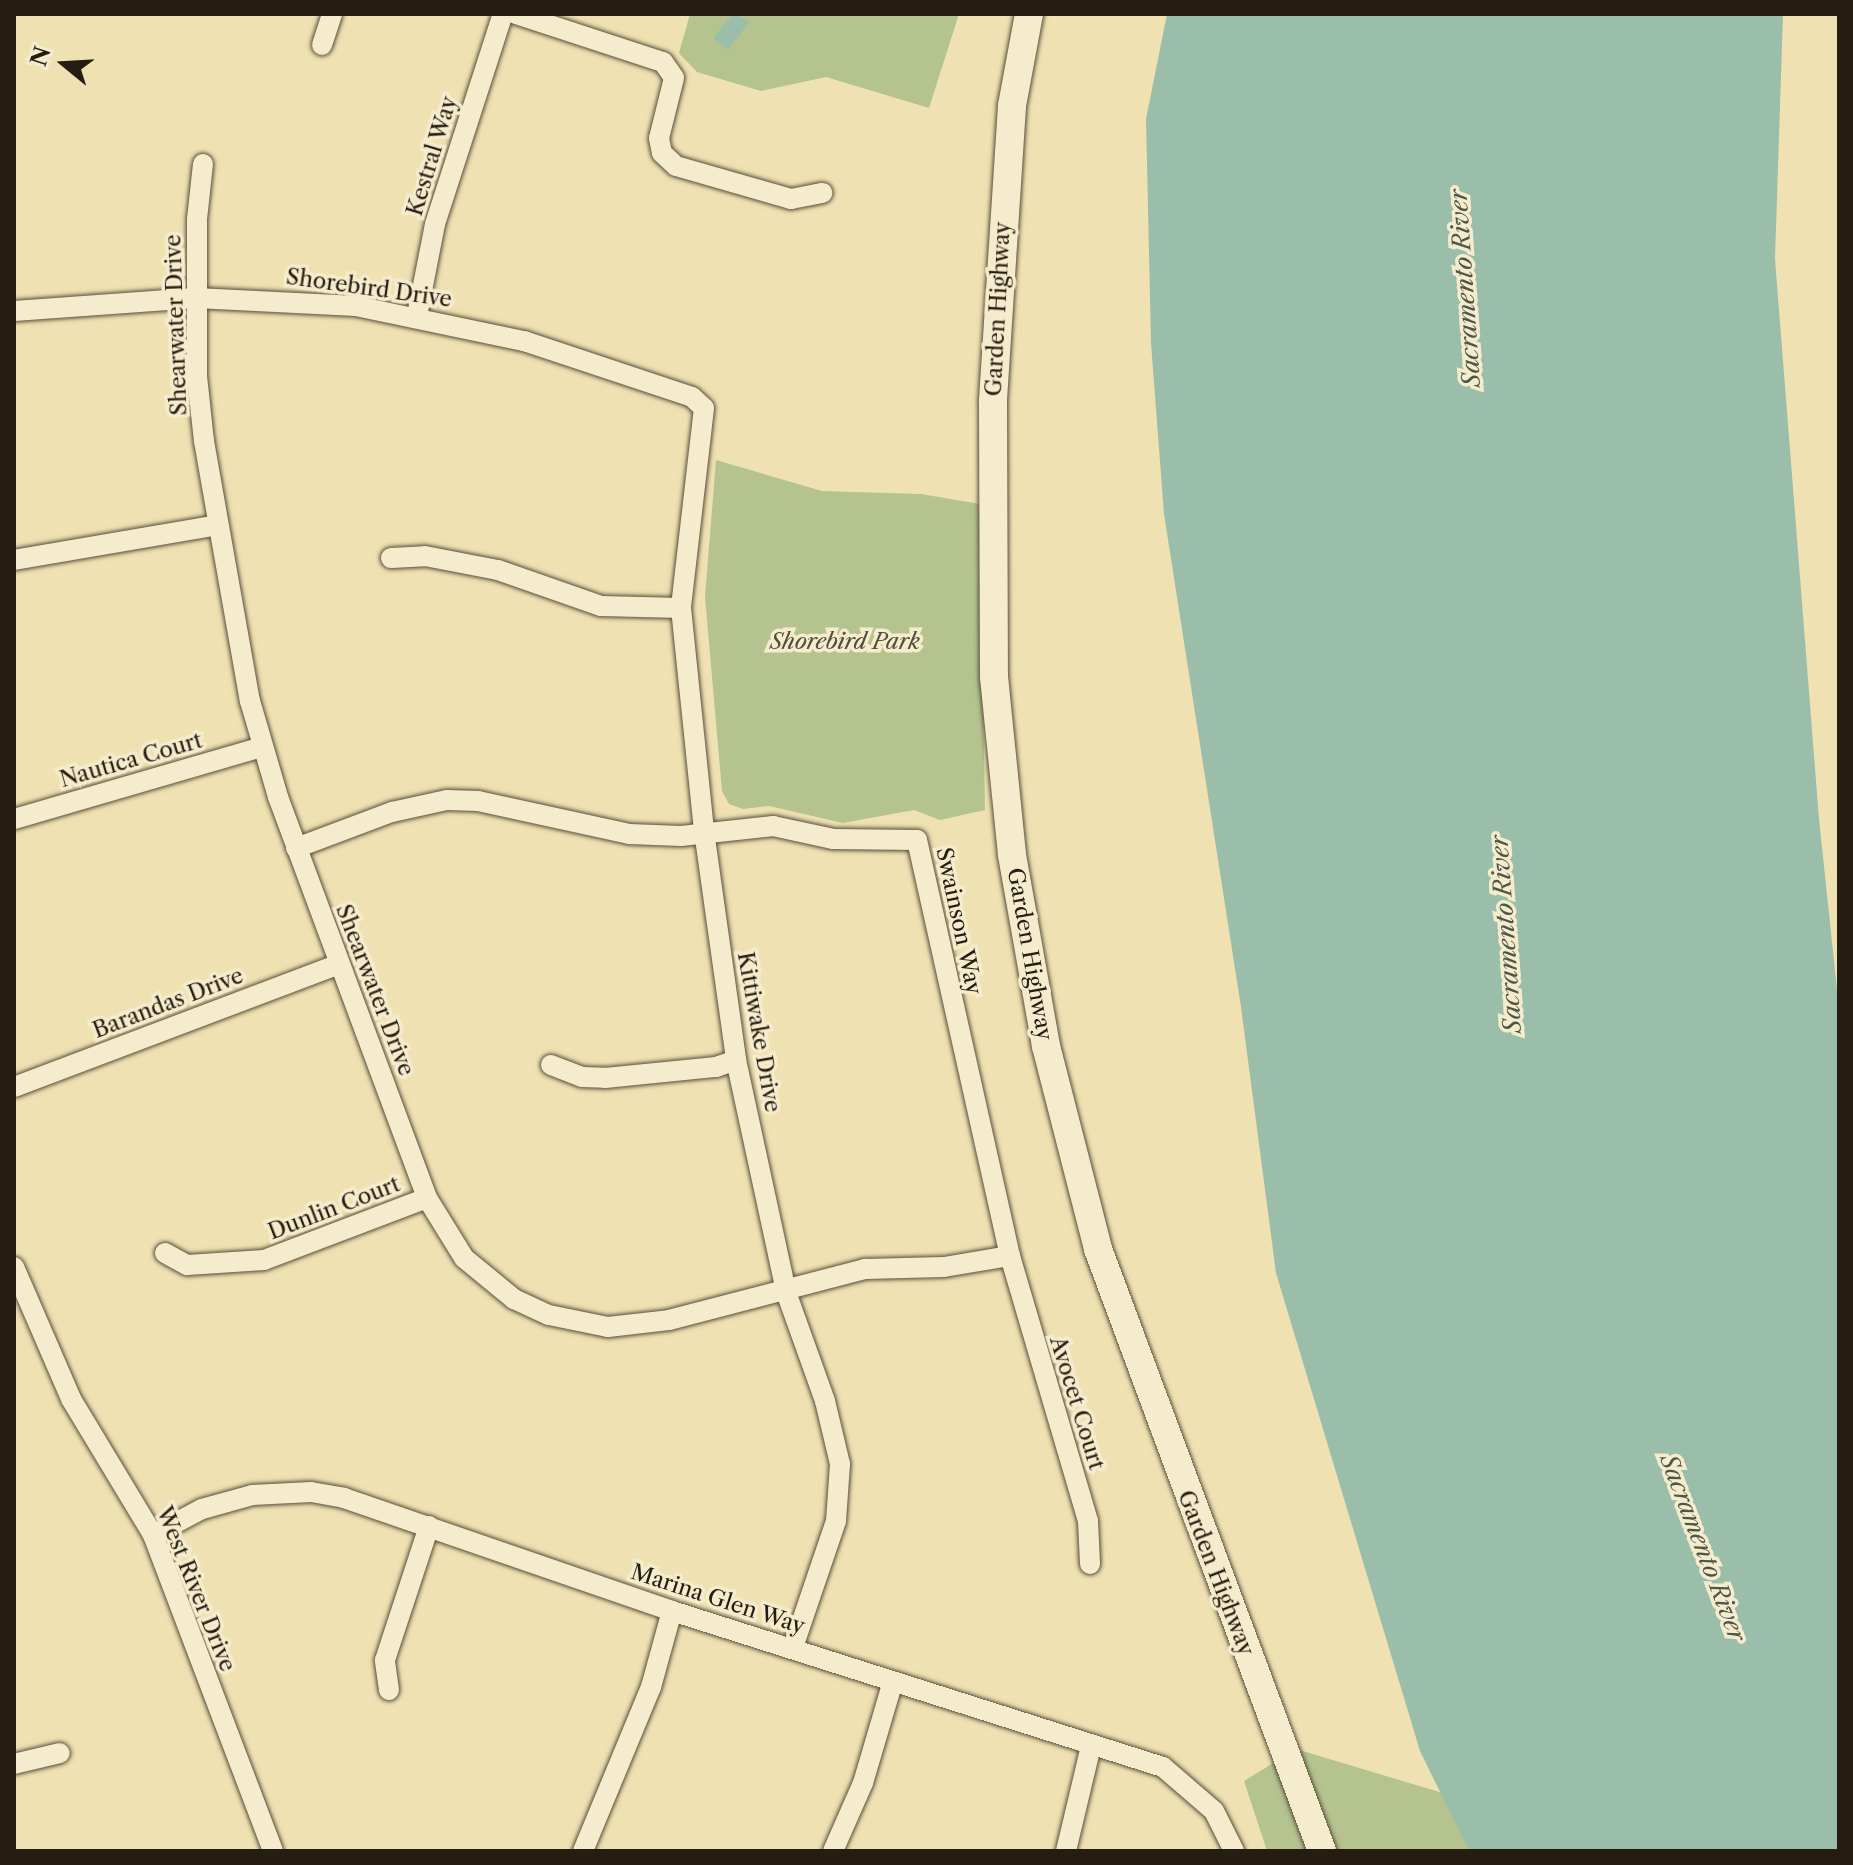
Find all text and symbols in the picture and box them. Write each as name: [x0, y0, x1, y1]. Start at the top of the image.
north arrow: [24, 24, 104, 104]
text: N: [25, 43, 56, 70]
street label: Kestral Way: [401, 93, 463, 219]
water label: Sacramento River: [1444, 188, 1486, 388]
street label: Garden Highway: [980, 221, 1016, 397]
street label: Shearwater Drive: [160, 234, 192, 416]
street label: Shorebird Drive: [284, 263, 454, 313]
park label: Shorebird Park: [770, 629, 920, 655]
street label: Nautica Court: [57, 727, 205, 793]
water label: Sacramento River: [1485, 834, 1527, 1034]
street label: Swainson Way: [930, 845, 988, 997]
street label: Garden Highway: [1002, 866, 1058, 1042]
street label: Shearwater Drive: [330, 900, 420, 1080]
street label: Kittiwake Drive: [732, 950, 786, 1114]
street label: Barandas Drive: [89, 962, 247, 1044]
street label: Dunlin Court: [264, 1171, 404, 1245]
street label: Avocet Court: [1044, 1333, 1110, 1473]
water label: Sacramento River: [1654, 1450, 1752, 1646]
street label: Garden Highway: [1172, 1487, 1260, 1659]
street label: West River Drive: [151, 1502, 241, 1676]
street label: Marina Glen Way: [627, 1558, 809, 1640]

